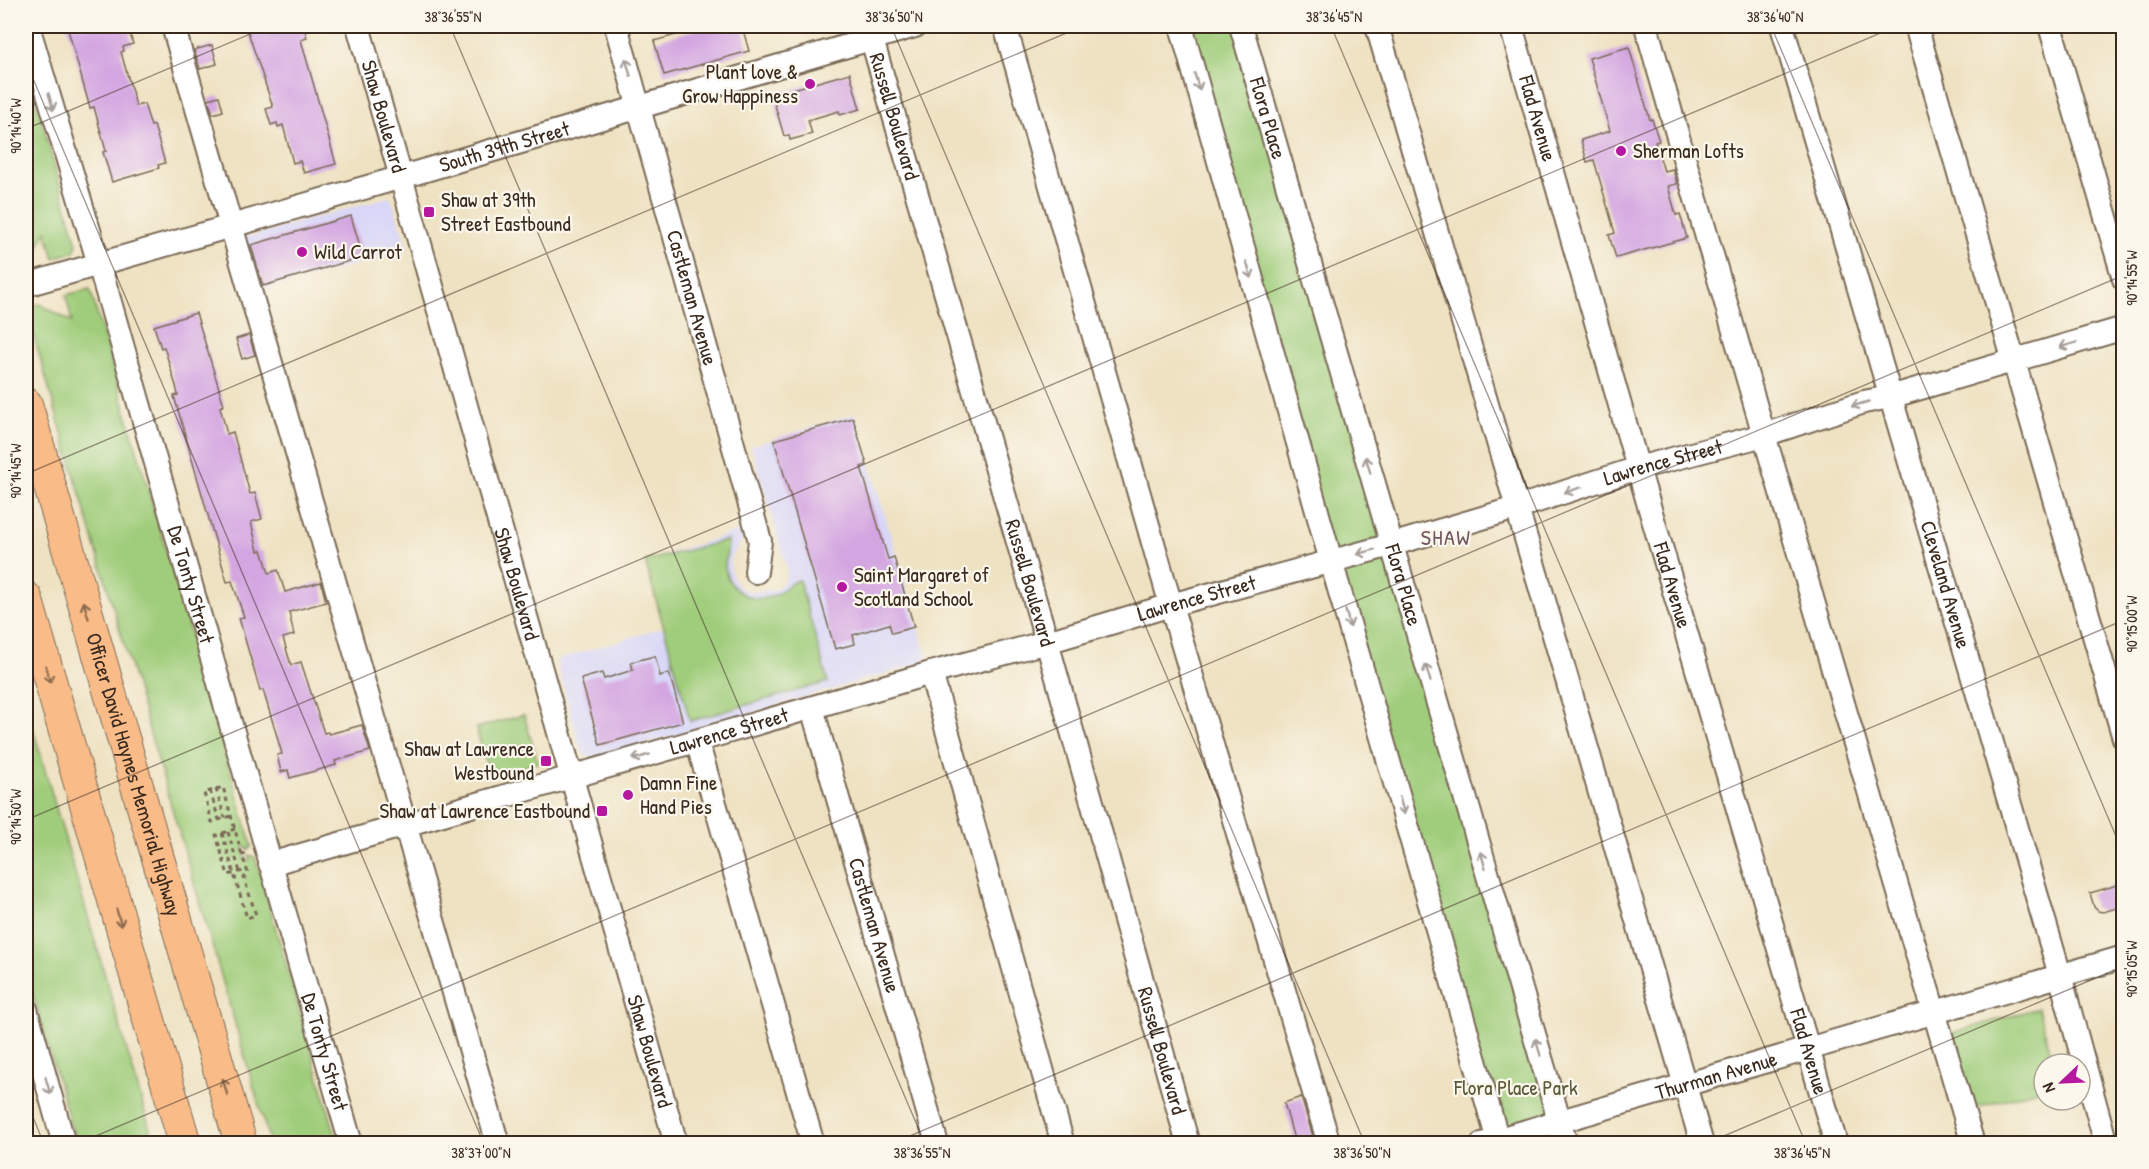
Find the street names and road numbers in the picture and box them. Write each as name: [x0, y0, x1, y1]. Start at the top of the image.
street label: Russell Boulevard: [863, 49, 927, 183]
street label: Shaw Boulevard: [354, 57, 414, 176]
street label: Flad Avenue: [1512, 71, 1564, 164]
street label: Flora Place: [1242, 73, 1294, 162]
street label: South 39th Street: [436, 113, 574, 179]
street label: Castleman Avenue: [660, 227, 725, 368]
street label: Lawrence Street: [1600, 431, 1726, 492]
street label: Russell Boulevard: [998, 516, 1063, 650]
street label: Cleveland Avenue: [1914, 517, 1979, 652]
street label: De Tonty Street: [161, 523, 222, 647]
street label: Shaw Boulevard: [487, 524, 547, 643]
street label: Flad Avenue: [1646, 538, 1699, 631]
street label: Flora Place: [1378, 540, 1430, 629]
street label: Lawrence Street: [1134, 567, 1260, 628]
street label: Officer David Haynes Memorial Highway: [79, 629, 189, 920]
street label: Lawrence Street: [666, 700, 792, 762]
street label: Castleman Avenue: [842, 854, 908, 996]
street label: Russell Boulevard: [1131, 984, 1194, 1117]
street label: De Tonty Street: [295, 990, 356, 1115]
street label: Shaw Boulevard: [620, 992, 680, 1111]
street label: Flad Avenue: [1783, 1004, 1836, 1098]
street label: Thurman Avenue: [1652, 1044, 1780, 1107]

